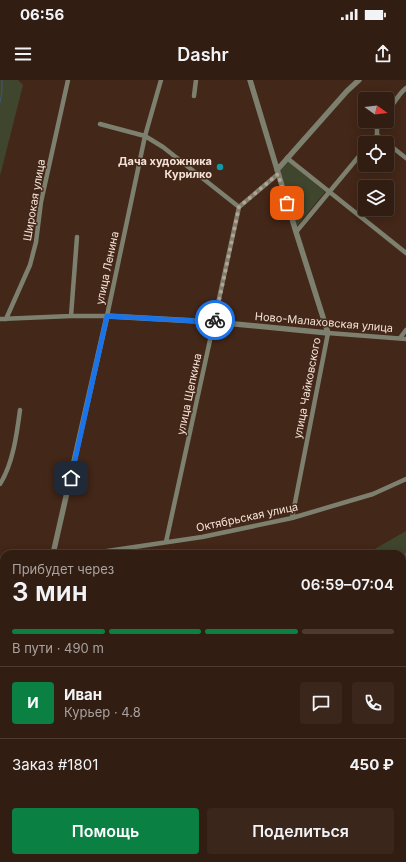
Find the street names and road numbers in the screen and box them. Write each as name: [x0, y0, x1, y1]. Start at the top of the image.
street label: Широкая улица: [20, 158, 48, 242]
street label: улица Ленина: [92, 230, 122, 306]
street label: Ново-Малаховская улица: [254, 309, 394, 335]
street label: улица Чайковского: [290, 336, 324, 440]
street label: улица Щепкина: [174, 352, 204, 436]
street label: Октябрьская улица: [195, 499, 299, 535]

